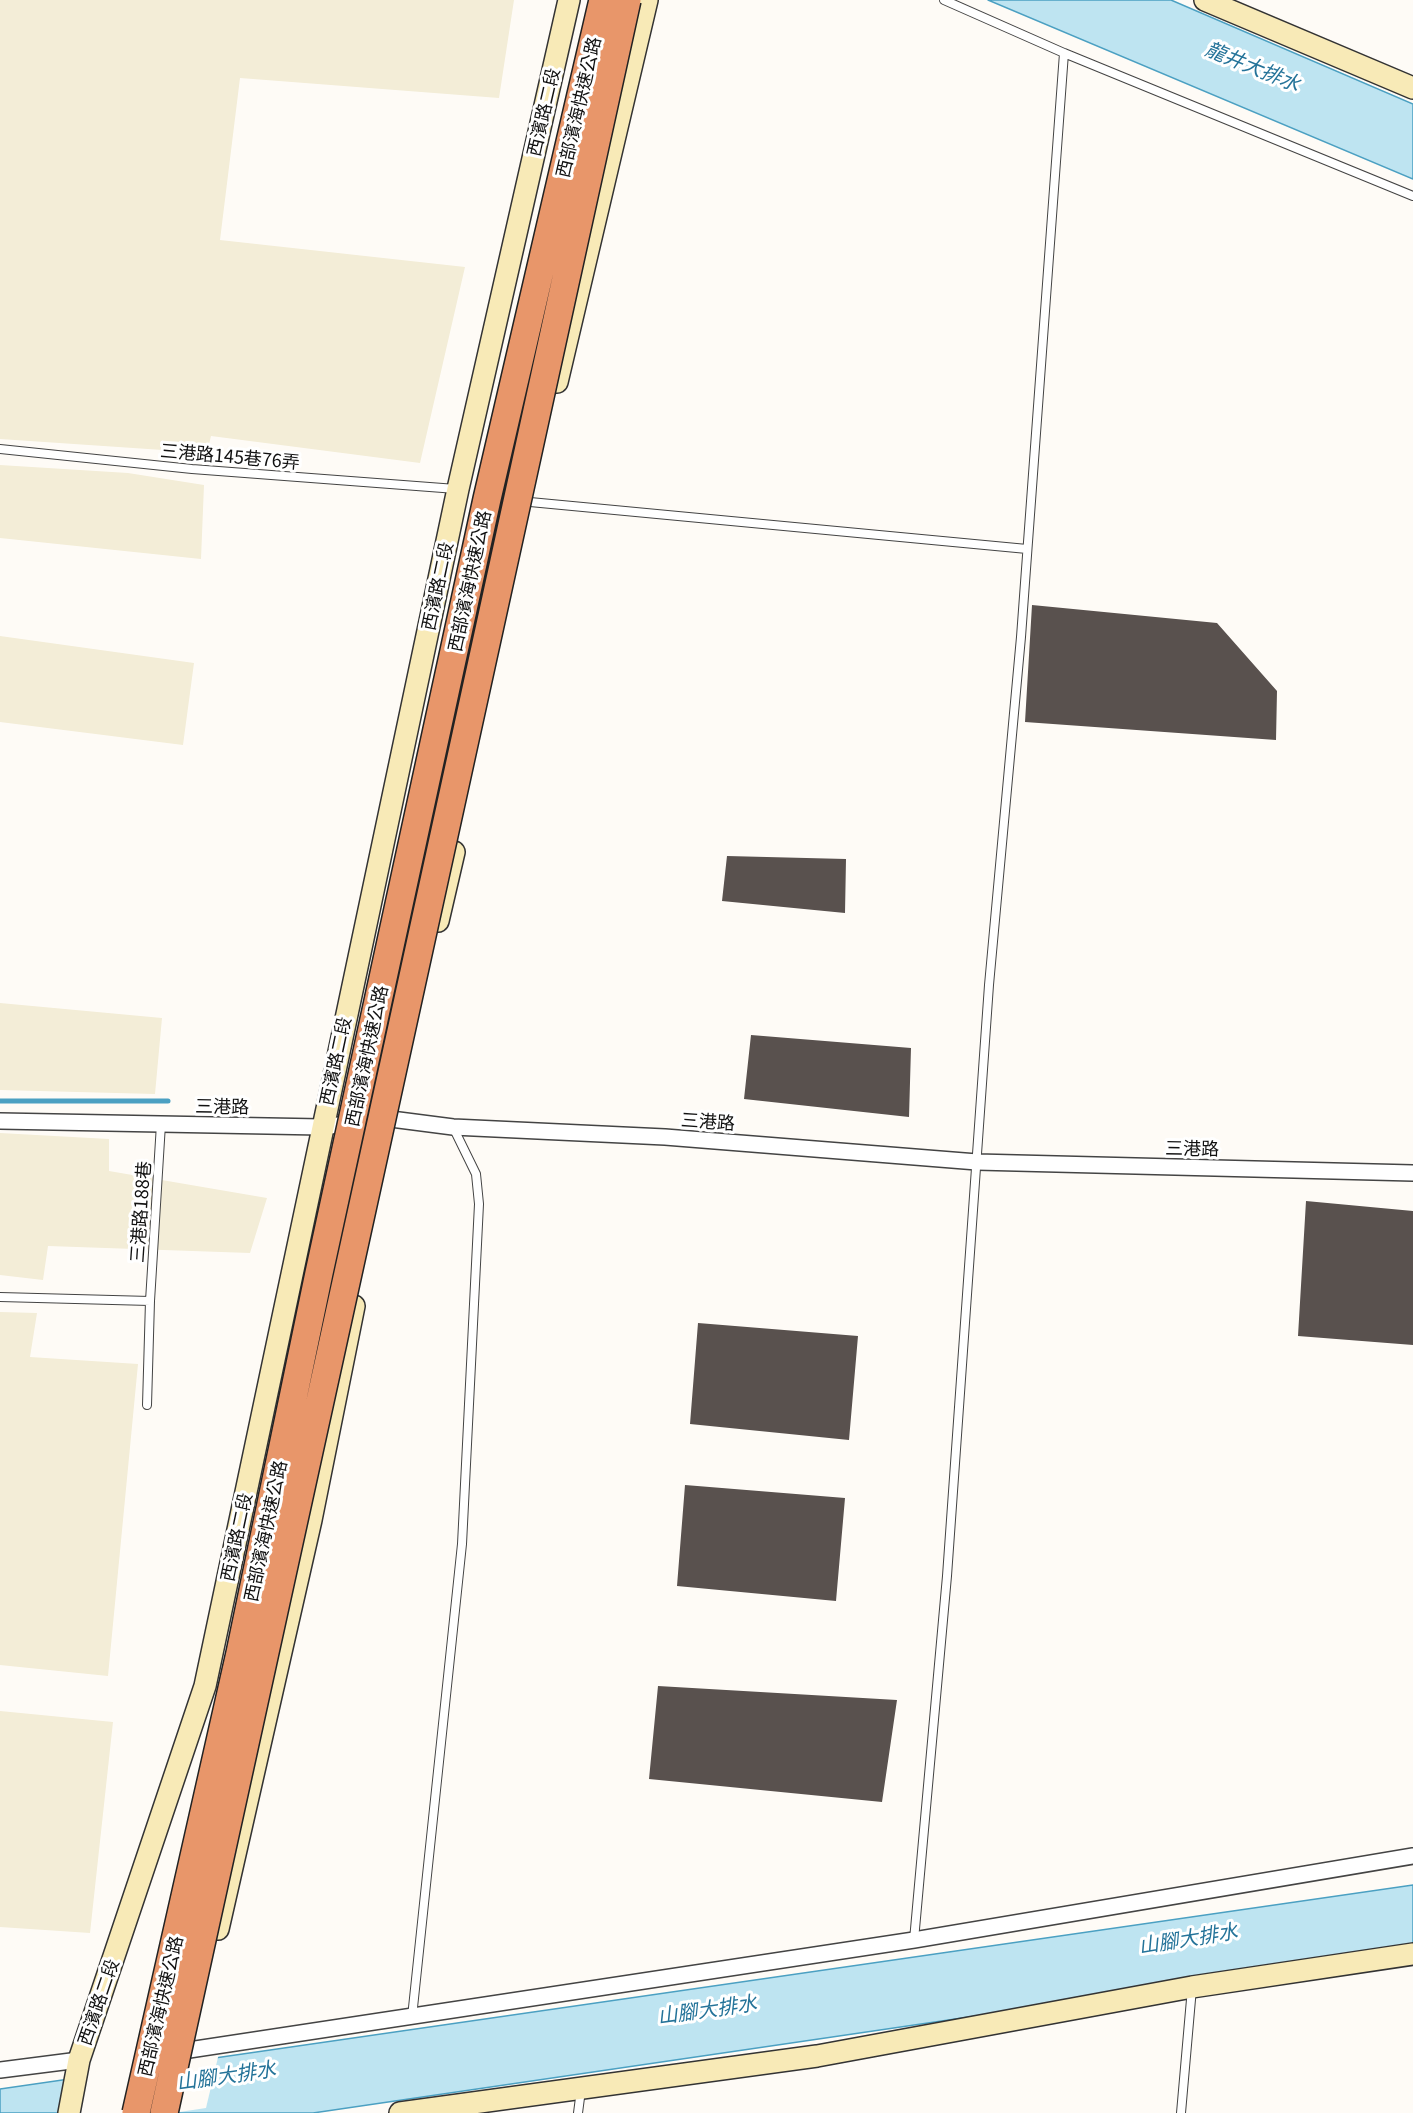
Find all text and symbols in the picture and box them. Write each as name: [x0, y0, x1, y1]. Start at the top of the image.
street label: 西部濱海快速公路: [551, 34, 605, 180]
water label: 龍井大排水: [1202, 36, 1304, 96]
street label: 西濱路二段: [522, 66, 564, 158]
street label: 三港路145巷76弄: [159, 439, 301, 473]
street label: 西部濱海快速公路: [443, 508, 495, 654]
street label: 西濱路二段: [417, 540, 457, 632]
street label: 西部濱海快速公路: [340, 983, 392, 1129]
street label: 西濱路二段: [315, 1015, 355, 1107]
street label: 三港路: [195, 1095, 249, 1117]
street label: 三港路: [680, 1108, 736, 1134]
street label: 三港路: [1165, 1137, 1219, 1159]
street label: 三港路188巷: [126, 1160, 154, 1264]
street label: 西部濱海快速公路: [239, 1458, 291, 1604]
street label: 西濱路二段: [216, 1491, 256, 1583]
water label: 山腳大排水: [1137, 1918, 1239, 1958]
street label: 西部濱海快速公路: [133, 1933, 187, 2079]
street label: 西濱路二段: [73, 1956, 123, 2048]
water label: 山腳大排水: [656, 1990, 758, 2028]
water label: 山腳大排水: [175, 2056, 277, 2094]

